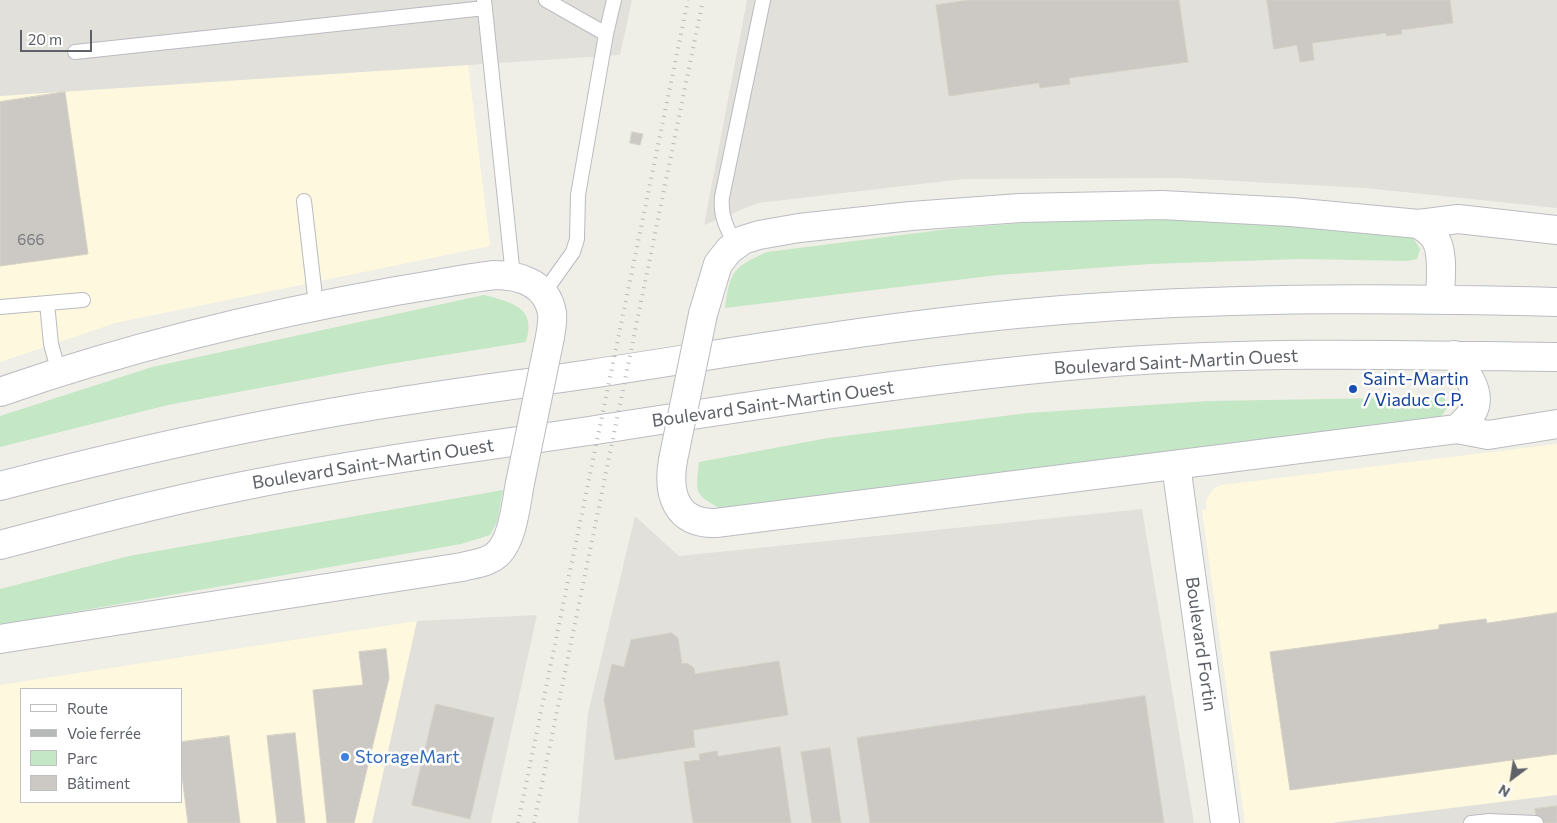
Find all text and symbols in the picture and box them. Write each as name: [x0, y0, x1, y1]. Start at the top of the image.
scale bar: [22, 20, 95, 52]
text: 20 m: [28, 30, 62, 48]
house number: 666: [17, 231, 45, 249]
street label: Boulevard Saint-Martin Ouest: [1053, 345, 1299, 379]
place label: Saint-Martin / Viaduc C.P.: [1363, 368, 1469, 410]
street label: Boulevard Saint-Martin Ouest: [650, 376, 896, 432]
marker: Saint-Martin / Viaduc C.P.: [1347, 383, 1359, 395]
street label: Boulevard Saint-Martin Ouest: [251, 434, 495, 494]
street label: Boulevard Fortin: [1181, 575, 1221, 713]
legend: [20, 688, 182, 803]
text: Route: [67, 699, 108, 717]
text: Voie ferrée: [67, 724, 141, 742]
place label: StorageMart: [355, 746, 460, 768]
text: Parc: [67, 749, 97, 767]
marker: StorageMart: [339, 751, 351, 763]
north arrow: [1487, 753, 1537, 803]
text: Bâtiment: [67, 774, 130, 792]
text: N: [1495, 781, 1513, 801]

